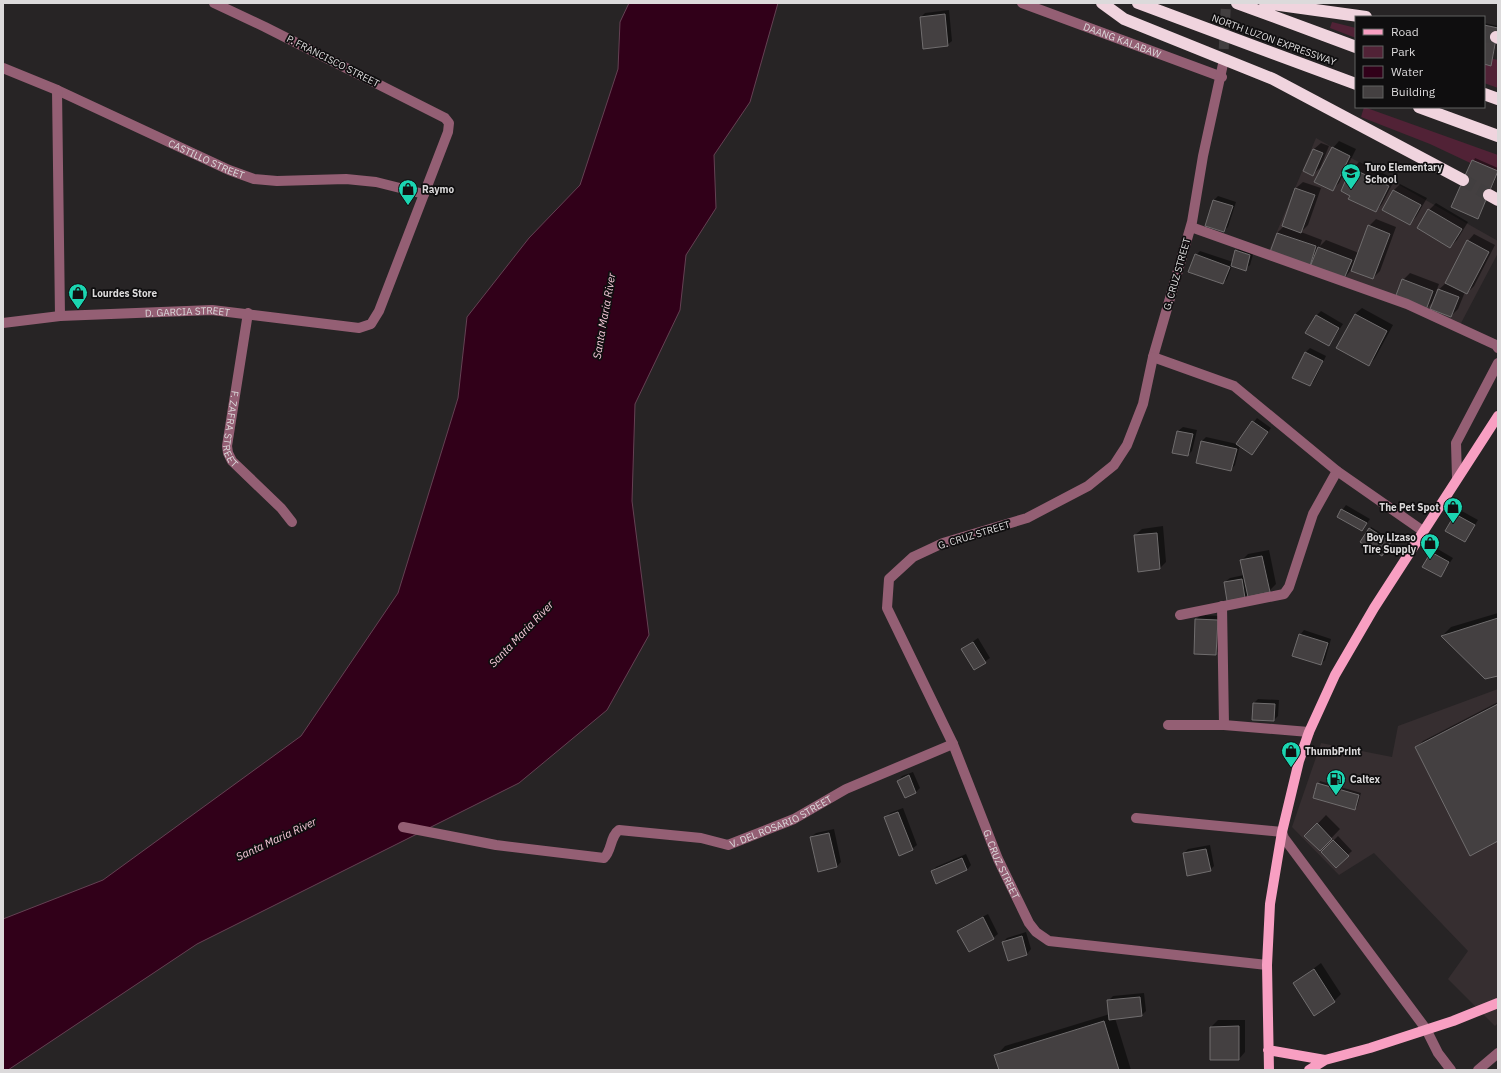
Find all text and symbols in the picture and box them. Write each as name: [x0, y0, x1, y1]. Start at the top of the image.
street label: NORTH LUZON EXPRESSWAY: [1210, 11, 1338, 69]
legend: [1355, 16, 1485, 108]
street label: DAANG KALABAW: [1082, 20, 1163, 60]
text: Road: [1391, 24, 1419, 39]
street label: P. FRANCISCO STREET: [284, 32, 382, 90]
text: Park: [1391, 44, 1416, 59]
text: Water: [1391, 64, 1424, 79]
text: Building: [1391, 84, 1436, 99]
street label: CASTILLO STREET: [166, 136, 247, 182]
place label: Turo Elementary School: [1365, 161, 1443, 186]
school or university icon: Turo Elementary School: [1340, 162, 1362, 190]
shop icon: Raymo: [397, 178, 419, 206]
place label: Raymo: [422, 183, 455, 196]
street label: G. CRUZ STREET: [1160, 236, 1194, 312]
water label: Santa Maria River: [590, 271, 619, 360]
shop icon: Lourdes Store: [67, 282, 89, 310]
place label: Lourdes Store: [92, 287, 158, 300]
street label: D. GARCIA STREET: [145, 303, 231, 319]
street label: F. ZAFRA STREET: [220, 390, 242, 470]
shop icon: The Pet Spot: [1442, 496, 1464, 524]
place label: The Pet Spot: [1379, 501, 1439, 514]
street label: G. CRUZ STREET: [936, 518, 1012, 552]
place label: Boy Lizaso Tire Supply: [1363, 531, 1417, 556]
shop icon: Boy Lizaso Tire Supply: [1419, 532, 1441, 560]
water label: Santa Maria River: [486, 597, 557, 670]
shop icon: ThumbPrint: [1280, 740, 1302, 768]
place label: ThumbPrint: [1305, 745, 1361, 758]
fuel station icon: Caltex: [1325, 768, 1347, 796]
place label: Caltex: [1350, 773, 1380, 786]
street label: V. DEL ROSARIO STREET: [728, 792, 834, 850]
water label: Santa Maria River: [234, 814, 319, 864]
street label: G. CRUZ STREET: [981, 828, 1023, 901]

